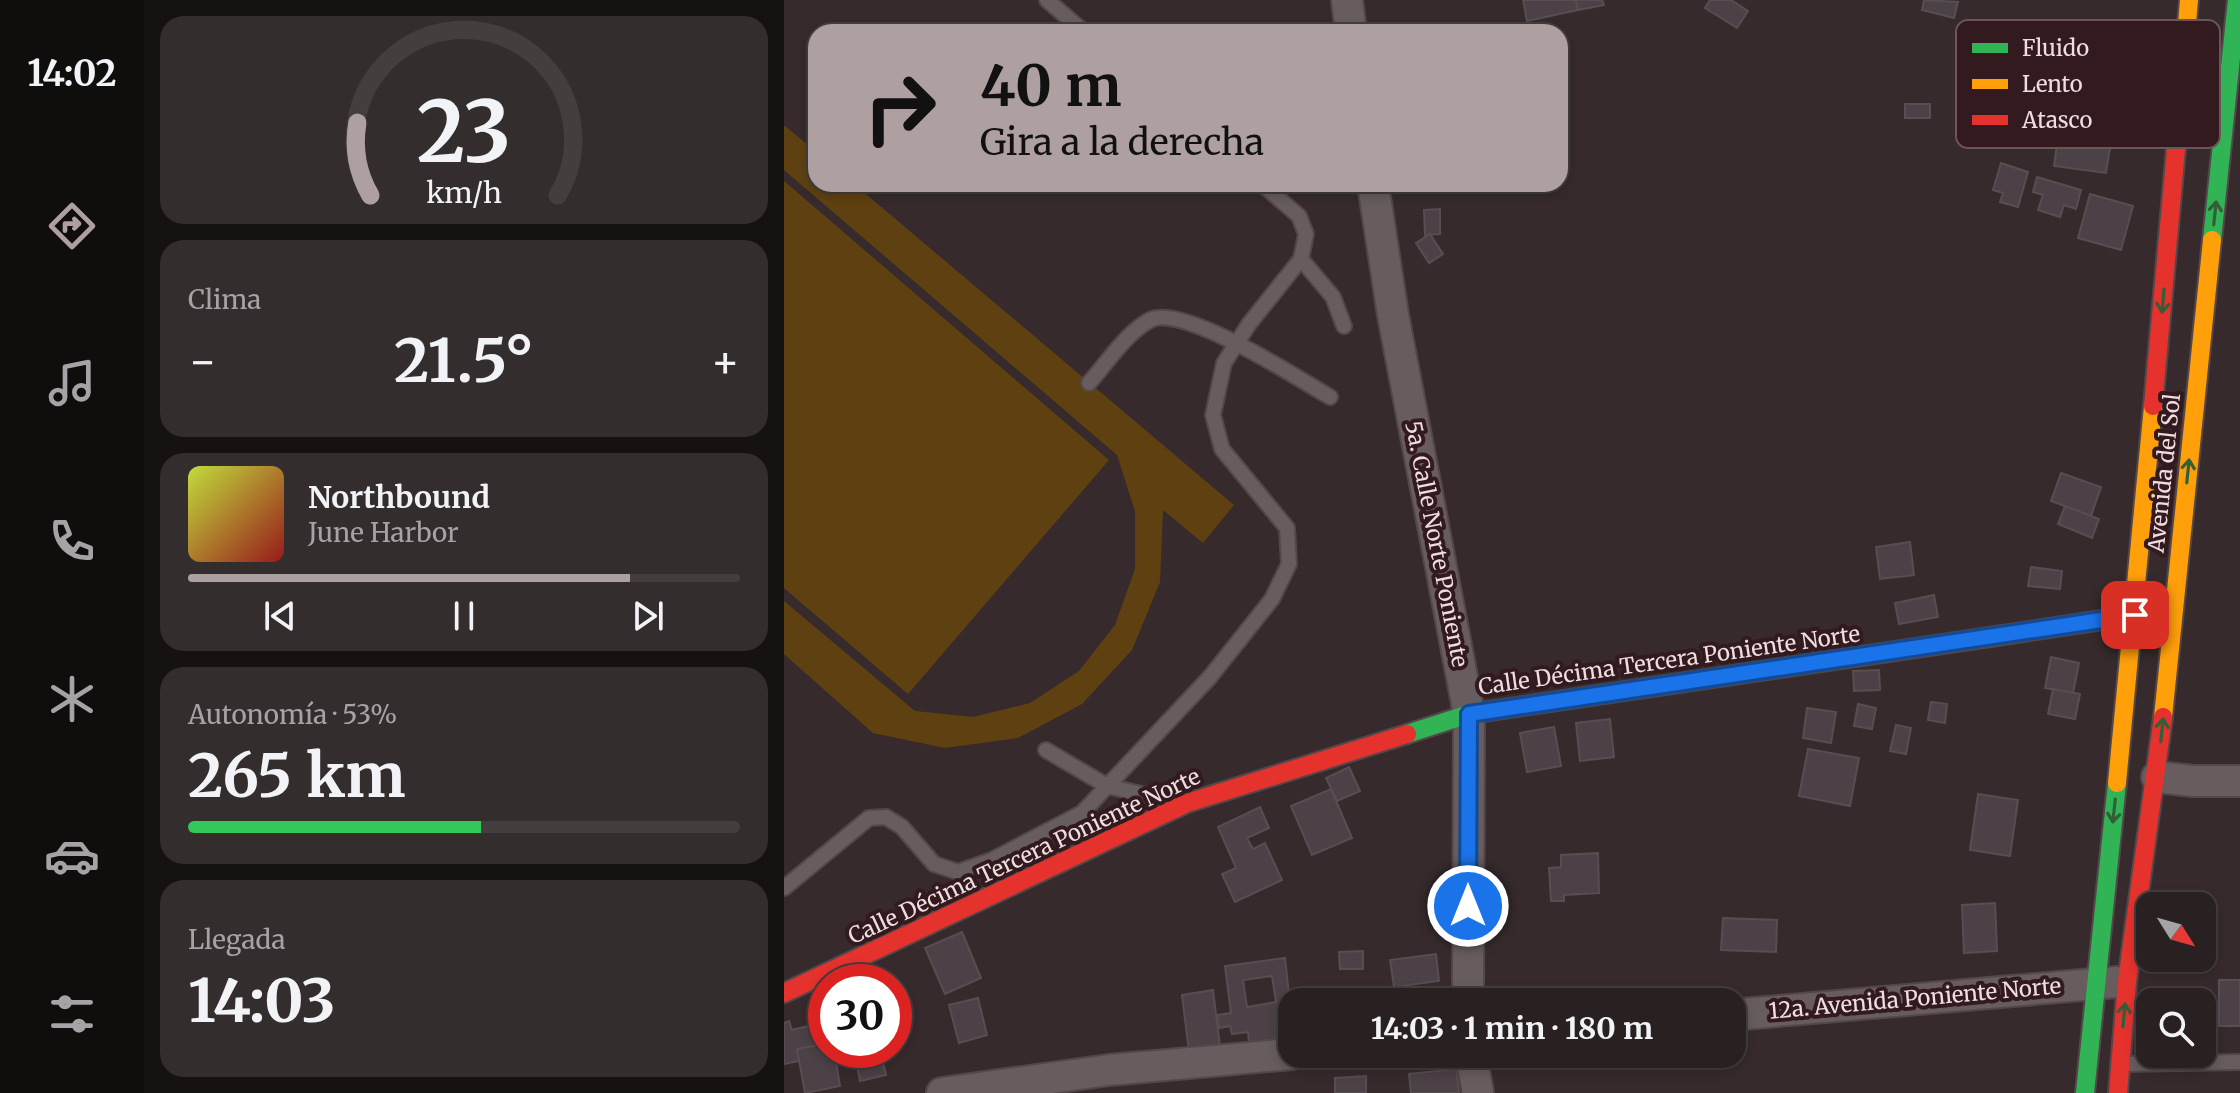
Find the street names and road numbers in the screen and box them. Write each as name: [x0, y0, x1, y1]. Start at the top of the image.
street label: Avenida del Sol: [2142, 392, 2186, 555]
street label: 5a. Calle Norte Poniente: [1399, 419, 1475, 669]
street label: Calle Décima Tercera Poniente Norte: [1476, 619, 1862, 701]
street label: Calle Décima Tercera Poniente Norte: [844, 762, 1204, 950]
street label: 12a. Avenida Poniente Norte: [1768, 971, 2062, 1025]

